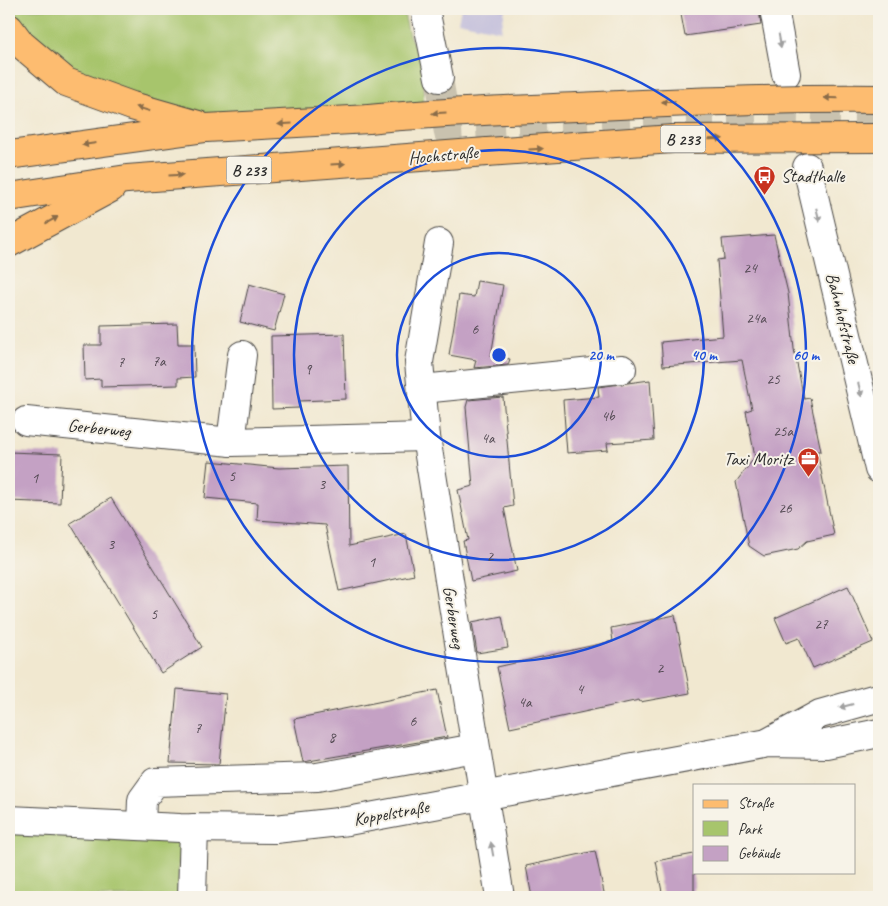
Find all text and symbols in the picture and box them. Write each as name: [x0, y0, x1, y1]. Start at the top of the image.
one-way arrow: [777, 34, 785, 50]
one-way arrow: [822, 94, 838, 102]
one-way arrow: [660, 99, 676, 107]
one-way arrow: [135, 104, 150, 112]
one-way arrow: [431, 110, 447, 118]
one-way arrow: [277, 120, 293, 128]
road number: B 233: [660, 126, 706, 152]
one-way arrow: [708, 135, 724, 143]
one-way arrow: [80, 141, 96, 149]
street label: Hochstraße: [407, 141, 480, 169]
one-way arrow: [528, 144, 544, 152]
road number: B 233: [226, 156, 272, 184]
one-way arrow: [330, 159, 346, 167]
bus stop icon: Stadthalle: [753, 164, 777, 195]
place label: Stadthalle: [781, 165, 846, 187]
one-way arrow: [168, 171, 184, 179]
one-way arrow: [814, 207, 822, 222]
one-way arrow: [44, 216, 59, 224]
house number: 24: [743, 259, 758, 278]
street label: Bahnhofstraße: [821, 271, 865, 367]
house number: 24a: [746, 309, 767, 328]
house number: 6: [472, 320, 480, 339]
centre of rings: [490, 346, 508, 364]
text: 20 m: [588, 346, 615, 365]
text: 40 m: [691, 346, 718, 365]
text: 60 m: [793, 346, 820, 365]
house number: 7a: [152, 352, 167, 371]
house number: 7: [118, 353, 126, 372]
house number: 9: [305, 360, 313, 379]
house number: 25: [766, 370, 781, 389]
one-way arrow: [856, 382, 864, 397]
house number: 4b: [601, 407, 616, 426]
street label: Gerberweg: [67, 414, 133, 442]
house number: 25a: [773, 422, 794, 441]
house number: 4a: [481, 429, 496, 448]
office icon: Taxi Moritz: [797, 447, 821, 478]
place label: Taxi Moritz: [724, 448, 795, 470]
house number: 5: [229, 467, 237, 486]
house number: 1: [32, 469, 40, 488]
house number: 3: [319, 475, 327, 494]
house number: 26: [778, 499, 793, 518]
house number: 3: [108, 535, 116, 554]
house number: 2: [487, 547, 495, 566]
house number: 1: [369, 553, 377, 572]
street label: Gerberweg: [438, 584, 470, 651]
house number: 5: [151, 605, 159, 624]
house number: 27: [814, 615, 829, 634]
house number: 2: [657, 659, 665, 678]
house number: 4: [577, 680, 585, 699]
house number: 4a: [518, 693, 533, 712]
one-way arrow: [838, 703, 853, 711]
house number: 6: [410, 712, 418, 731]
house number: 7: [195, 719, 203, 738]
house number: 8: [329, 728, 337, 747]
legend: [693, 784, 856, 874]
text: Straße: [738, 794, 774, 813]
street label: Koppelstraße: [352, 795, 431, 830]
text: Park: [738, 820, 763, 839]
one-way arrow: [487, 841, 495, 857]
text: Gebäude: [738, 844, 781, 863]

